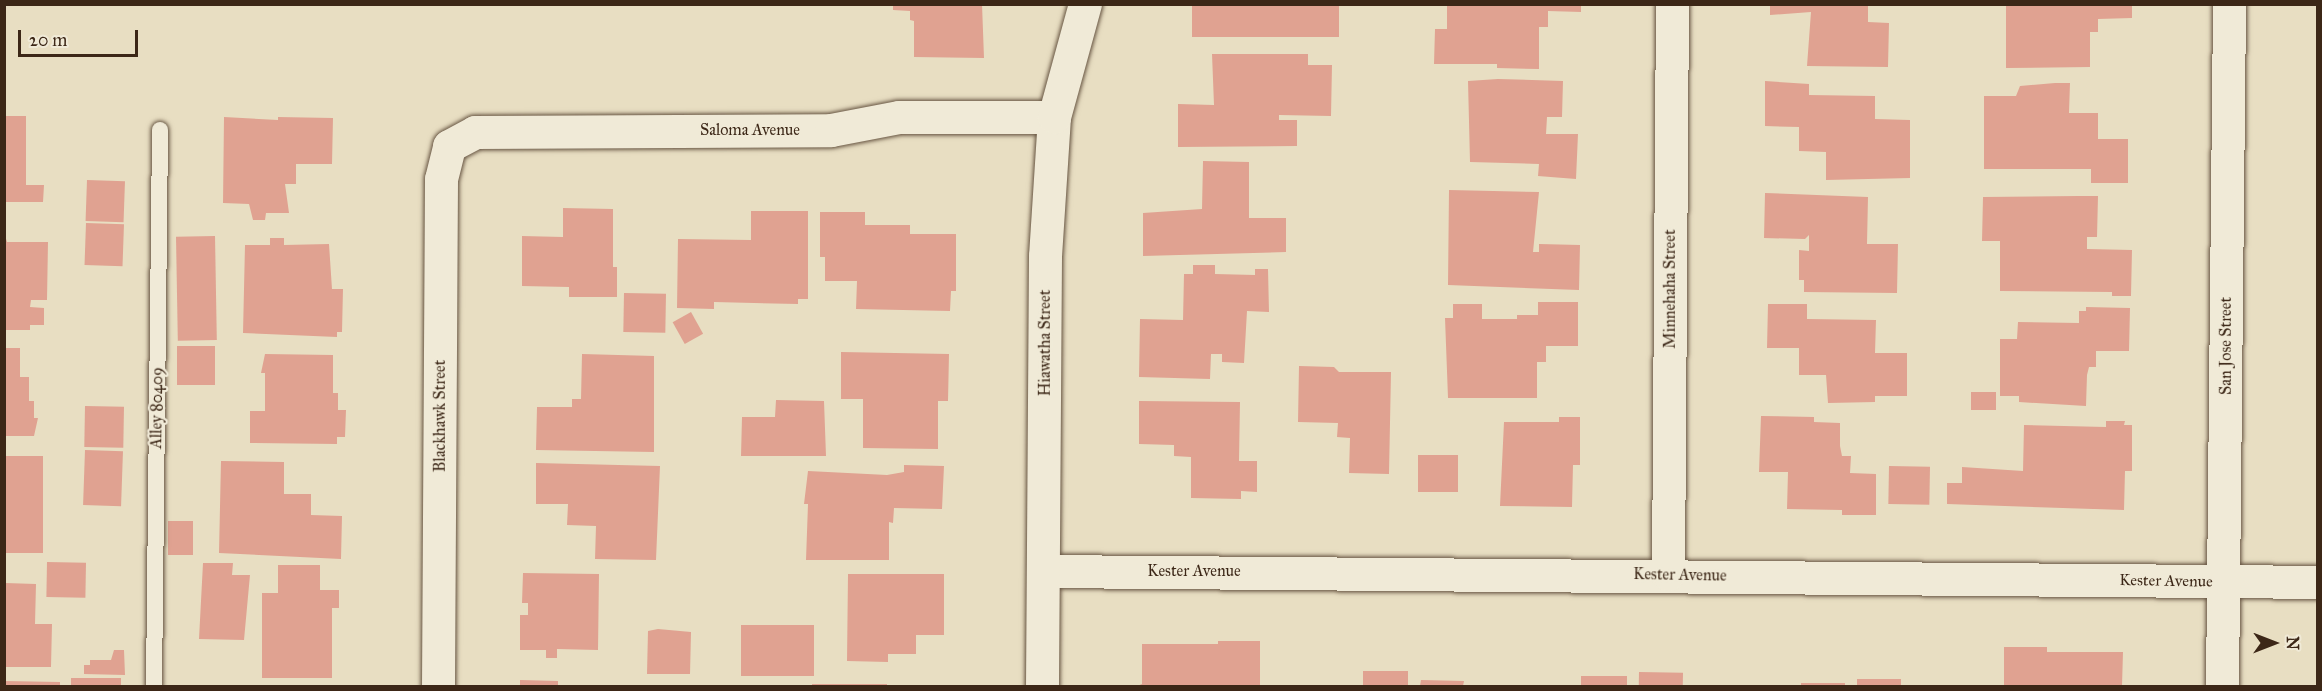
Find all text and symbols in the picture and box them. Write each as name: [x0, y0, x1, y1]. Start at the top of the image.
scale bar: [21, 18, 141, 56]
text: 20 m: [29, 29, 67, 51]
street label: Saloma Avenue: [700, 120, 800, 140]
street label: Minnehaha Street: [1660, 229, 1680, 349]
street label: Hiawatha Street: [1035, 290, 1055, 396]
street label: San Jose Street: [2216, 297, 2236, 395]
street label: Blackhawk Street: [430, 360, 450, 472]
street label: Alley 80409: [147, 367, 167, 449]
street label: Kester Avenue: [1147, 561, 1241, 581]
street label: Kester Avenue: [1633, 565, 1727, 585]
street label: Kester Avenue: [2119, 571, 2213, 591]
north arrow: [2244, 613, 2304, 673]
text: N: [2283, 636, 2302, 650]

